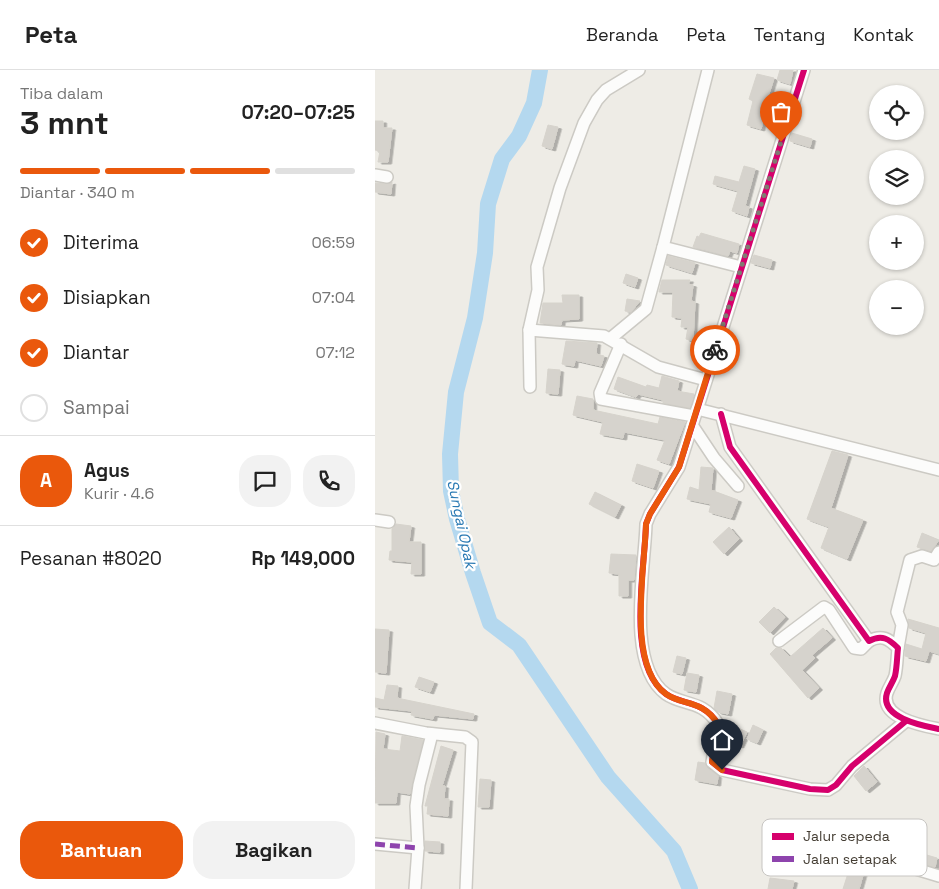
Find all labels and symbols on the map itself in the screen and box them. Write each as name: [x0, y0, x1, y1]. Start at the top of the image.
pin: [760, 91, 802, 142]
courier: [690, 325, 740, 375]
water label: Sungai Opak: [443, 478, 481, 572]
pin: [701, 719, 743, 770]
legend: [762, 819, 927, 876]
text: Jalur sepeda: [803, 827, 890, 845]
text: Jalan setapak: [803, 850, 898, 868]

